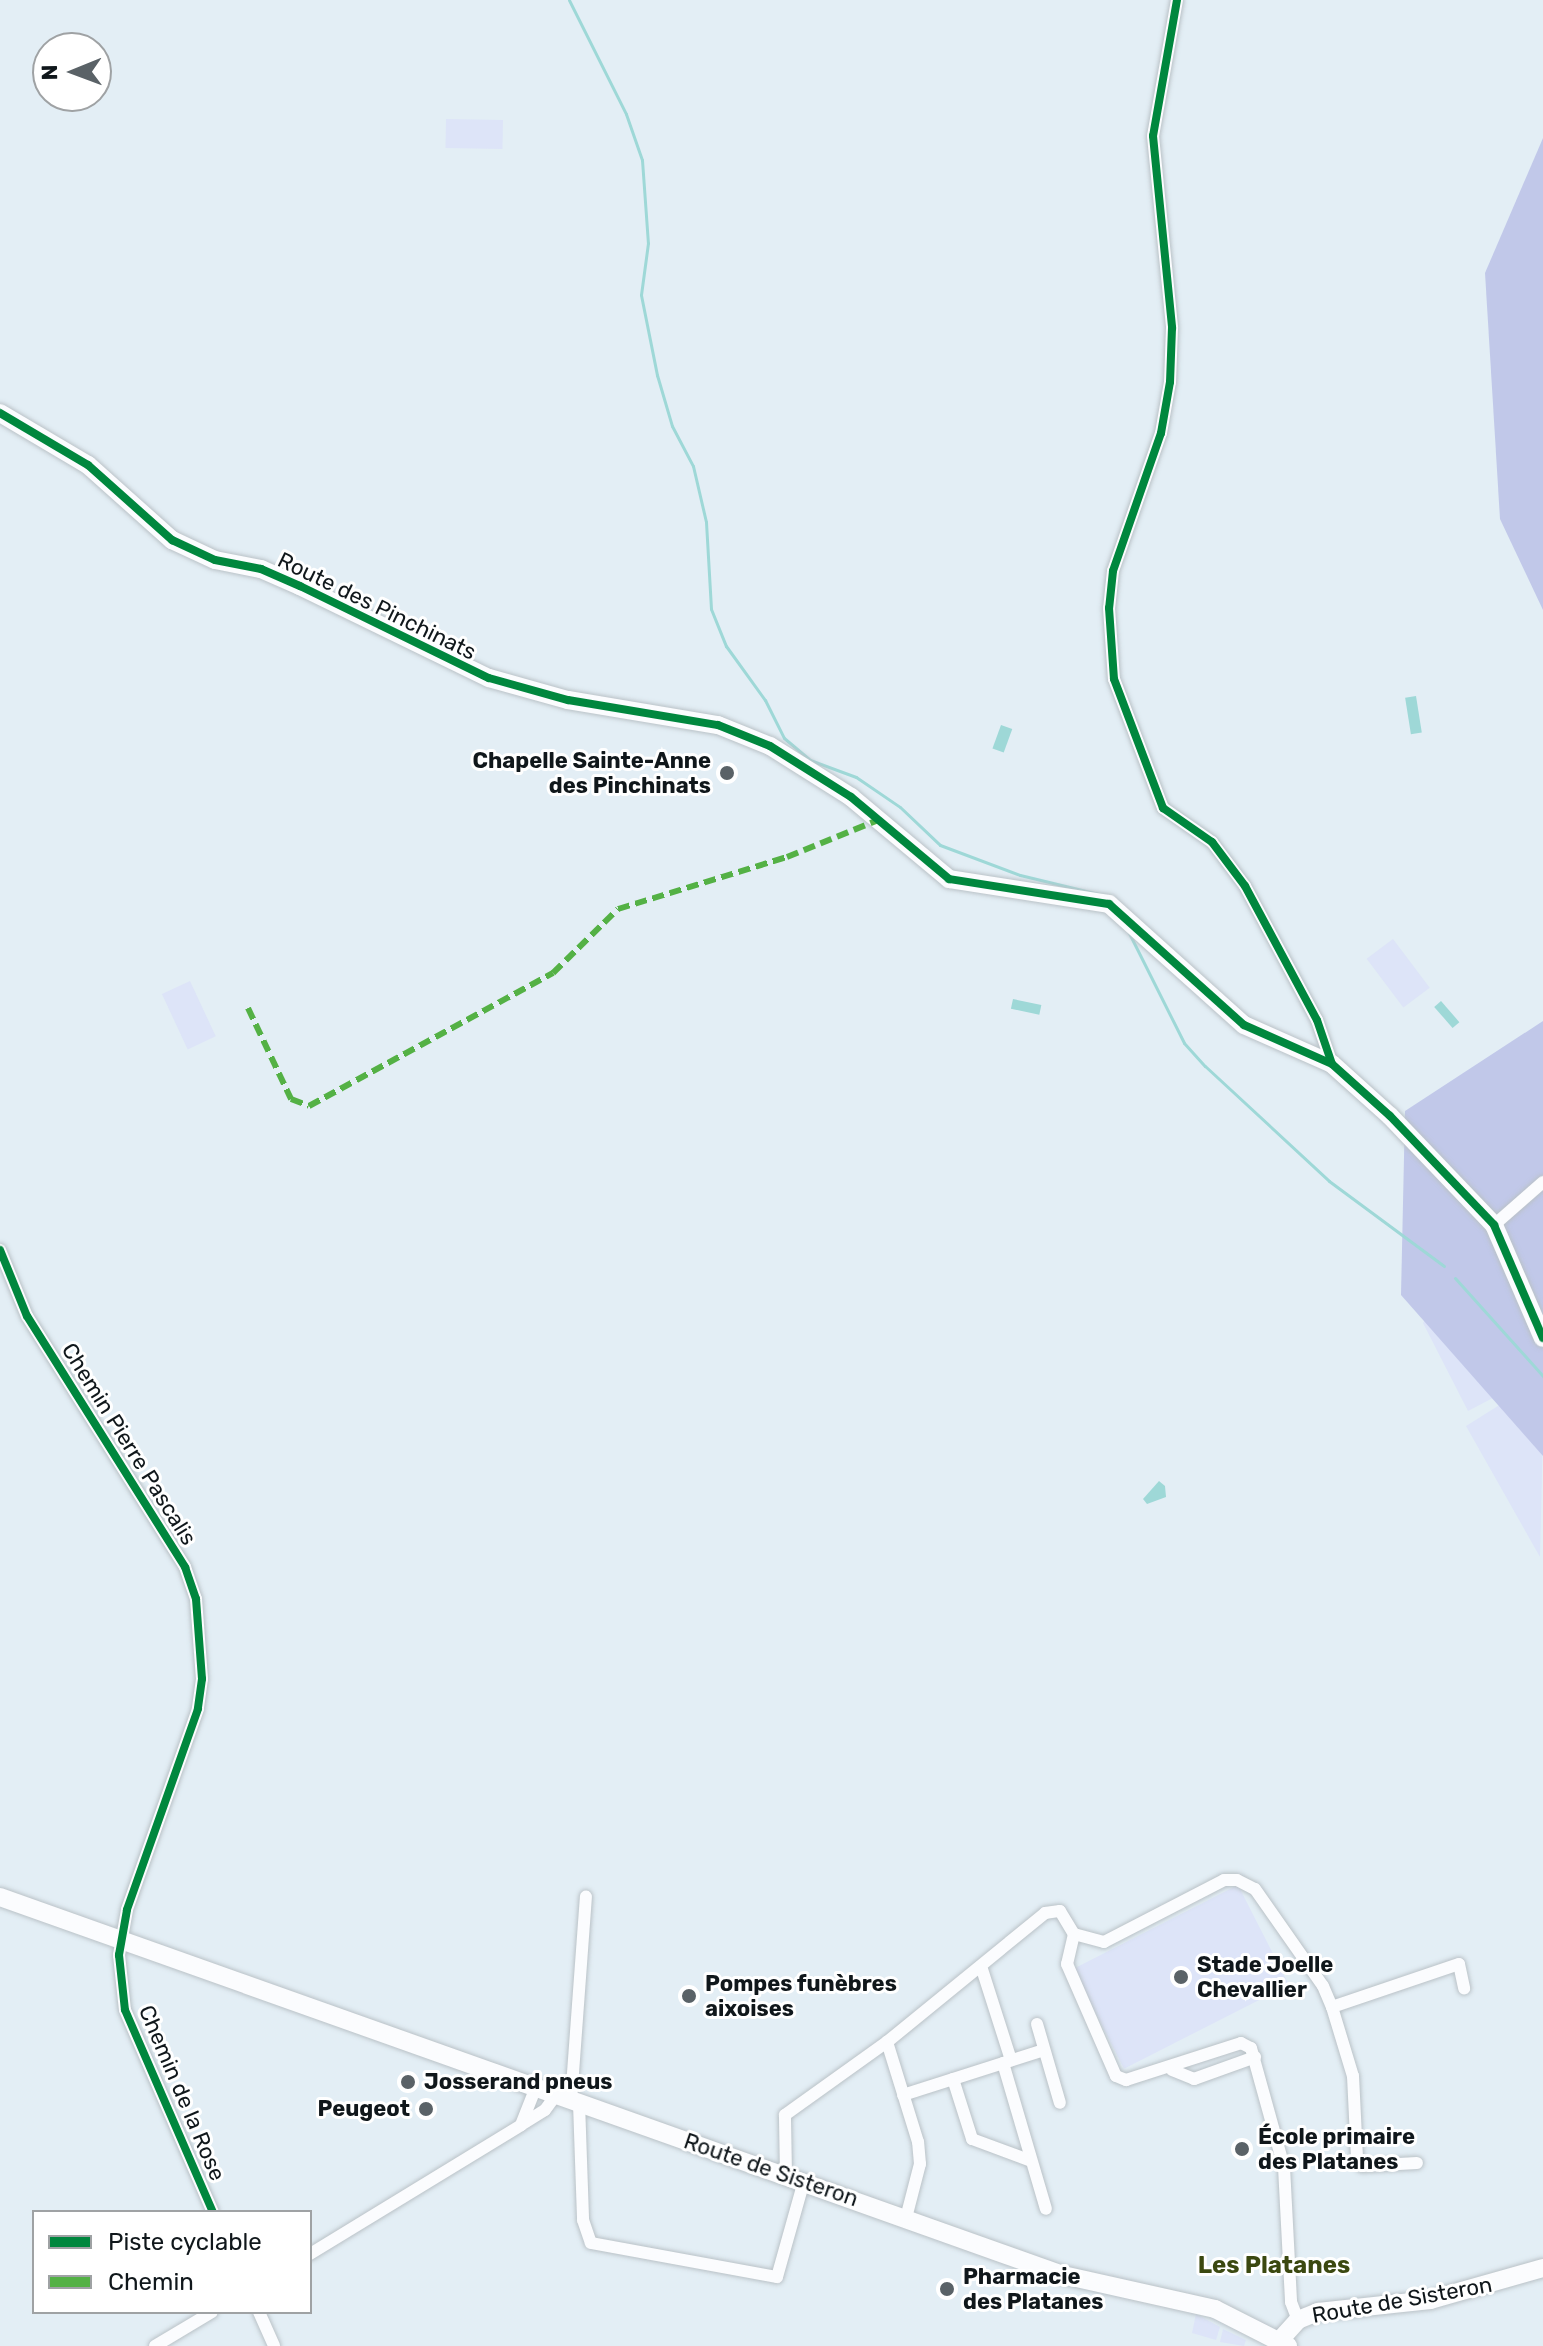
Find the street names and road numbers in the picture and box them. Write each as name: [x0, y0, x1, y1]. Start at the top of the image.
street label: Route des Pinchinats: [274, 547, 480, 665]
street label: Chemin Pierre Pascalis: [56, 1338, 202, 1550]
street label: Chemin de la Rose: [133, 2001, 231, 2185]
street label: Route de Sisteron: [680, 2128, 862, 2212]
street label: Route de Sisteron: [1310, 2271, 1494, 2329]

